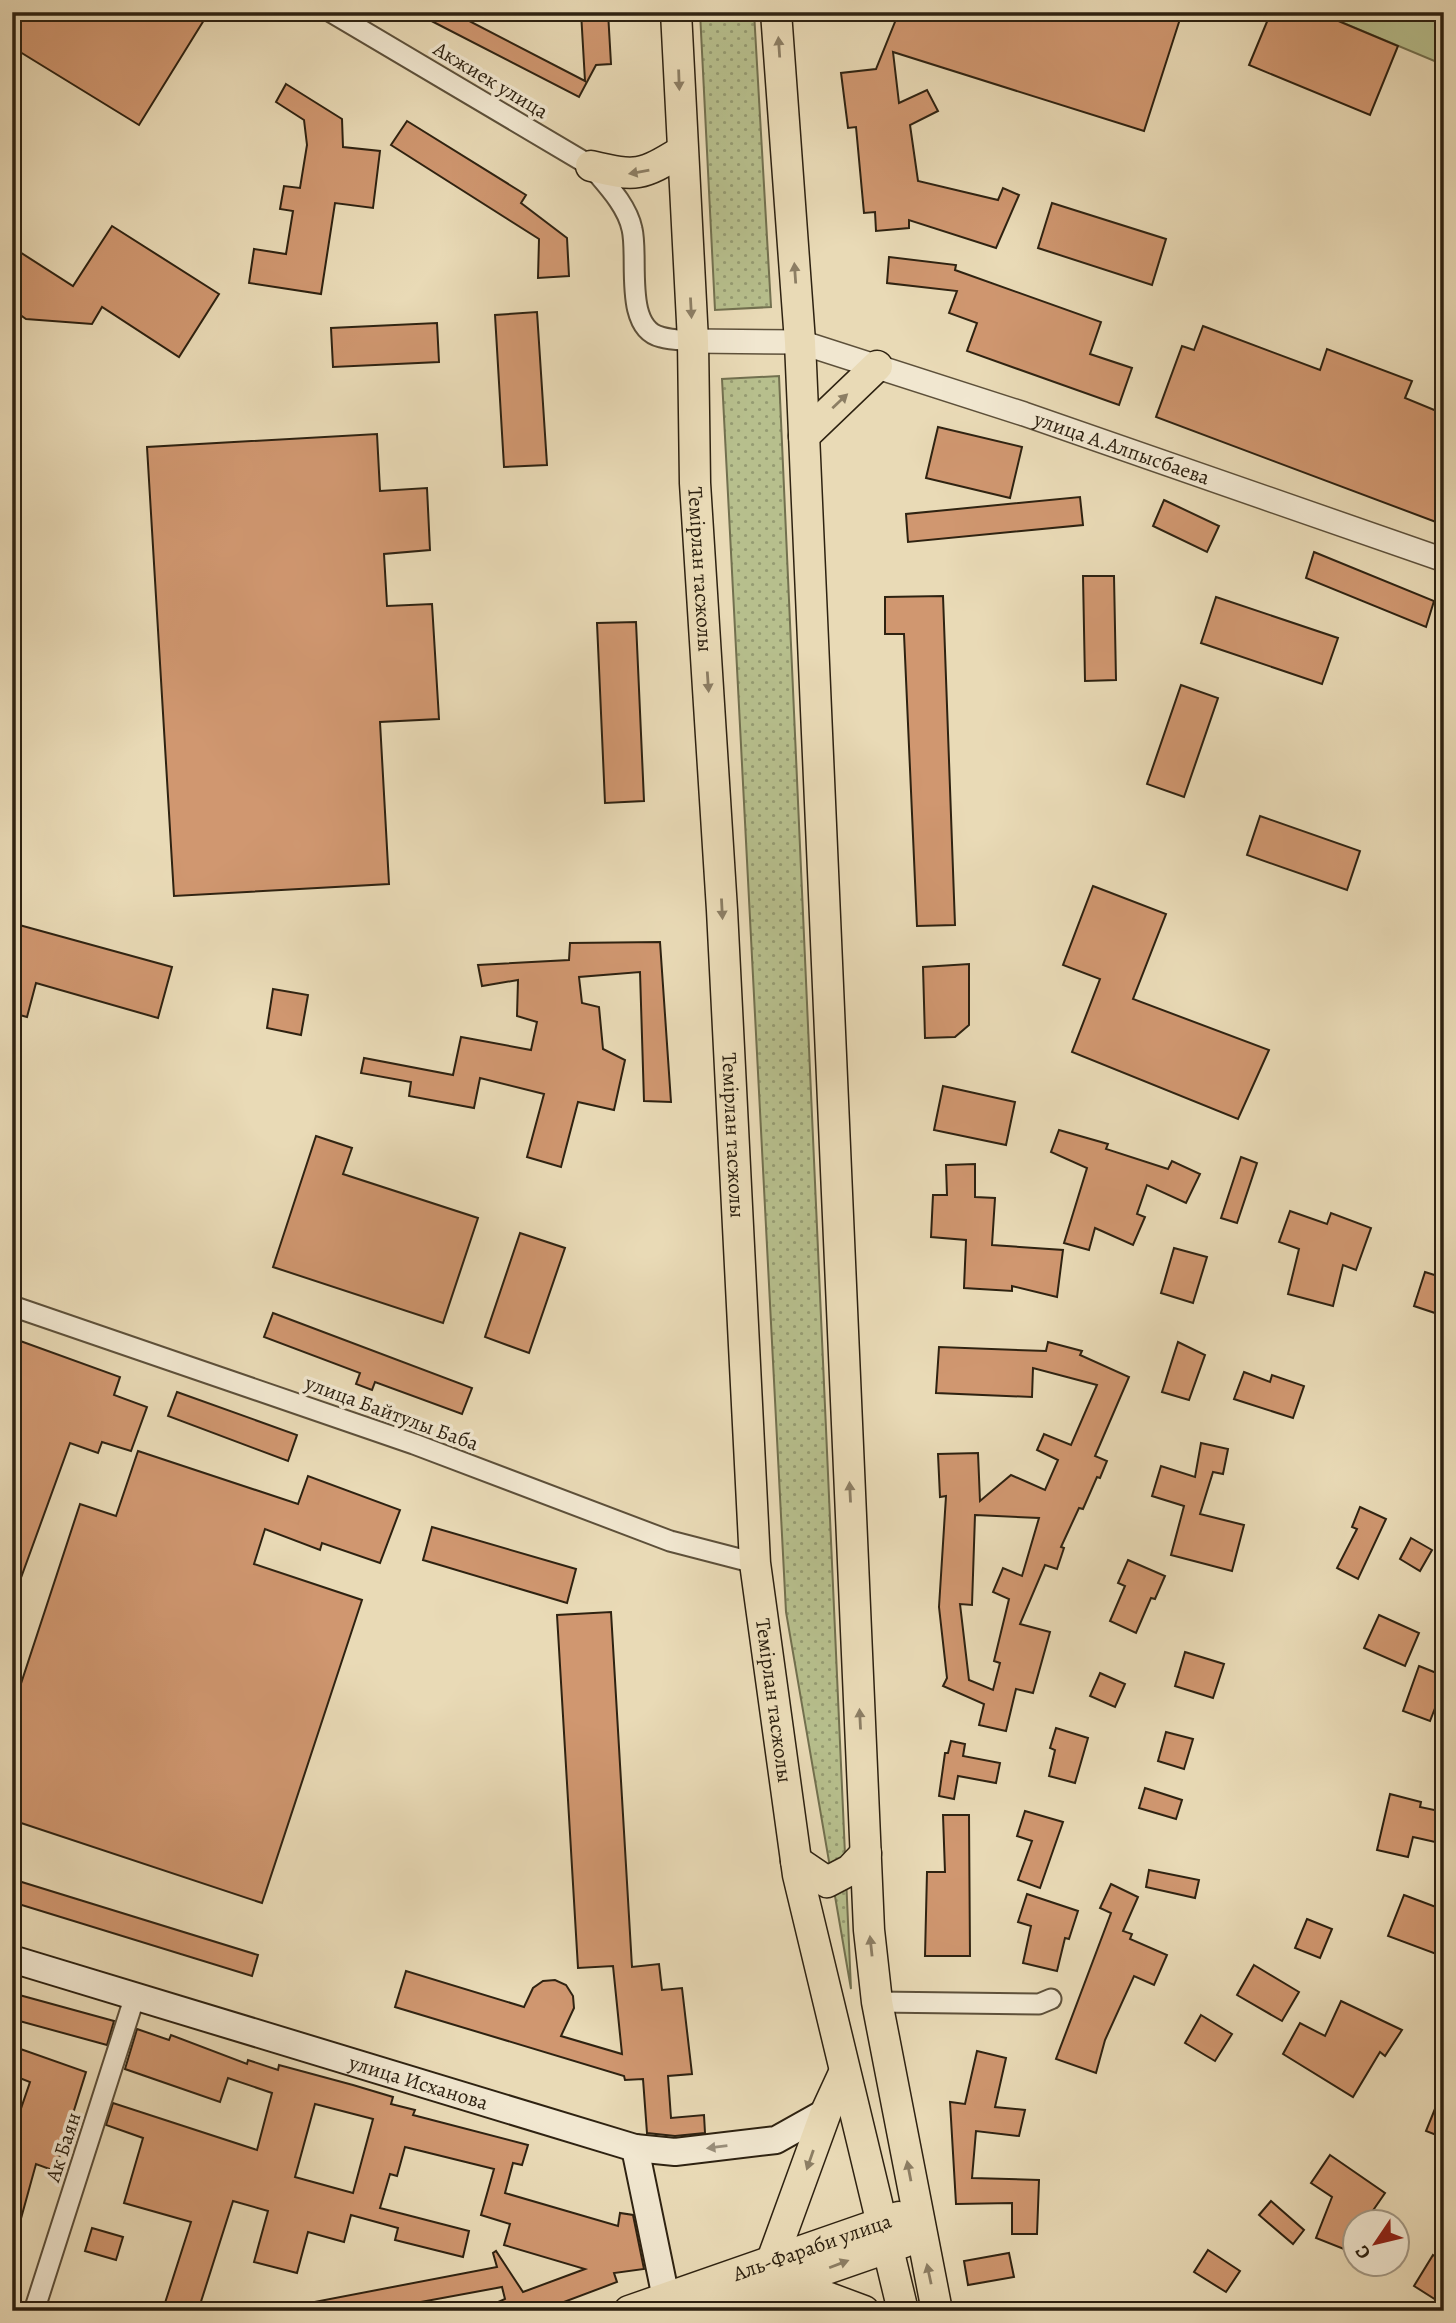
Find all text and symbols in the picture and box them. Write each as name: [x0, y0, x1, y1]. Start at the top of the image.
street label: Акжиек улица: [428, 34, 554, 125]
one-way arrow: [773, 35, 784, 57]
one-way arrow: [673, 70, 684, 92]
one-way arrow: [627, 167, 649, 178]
one-way arrow: [789, 262, 800, 284]
one-way arrow: [686, 297, 697, 319]
one-way arrow: [831, 394, 848, 410]
street label: улица А.Алпысбаева: [1029, 404, 1214, 492]
street label: Темірлан тасжолы: [681, 486, 720, 653]
one-way arrow: [702, 671, 713, 693]
one-way arrow: [717, 898, 728, 920]
street label: Темірлан тасжолы: [715, 1052, 752, 1219]
street label: улица Байтулы Баба: [300, 1368, 483, 1457]
one-way arrow: [845, 1481, 856, 1503]
street label: Темірлан тасжолы: [749, 1617, 799, 1784]
one-way arrow: [855, 1708, 866, 1730]
one-way arrow: [865, 1935, 876, 1957]
street label: улица Исханова: [345, 2048, 492, 2117]
street label: Ак Баян: [38, 2109, 87, 2186]
one-way arrow: [706, 2142, 728, 2153]
one-way arrow: [804, 2149, 815, 2170]
one-way arrow: [903, 2160, 914, 2182]
street label: Аль-Фараби улица: [728, 2207, 896, 2288]
north arrow: [1340, 2208, 1410, 2278]
text: С: [1349, 2240, 1377, 2264]
one-way arrow: [828, 2259, 849, 2270]
one-way arrow: [924, 2263, 935, 2285]

